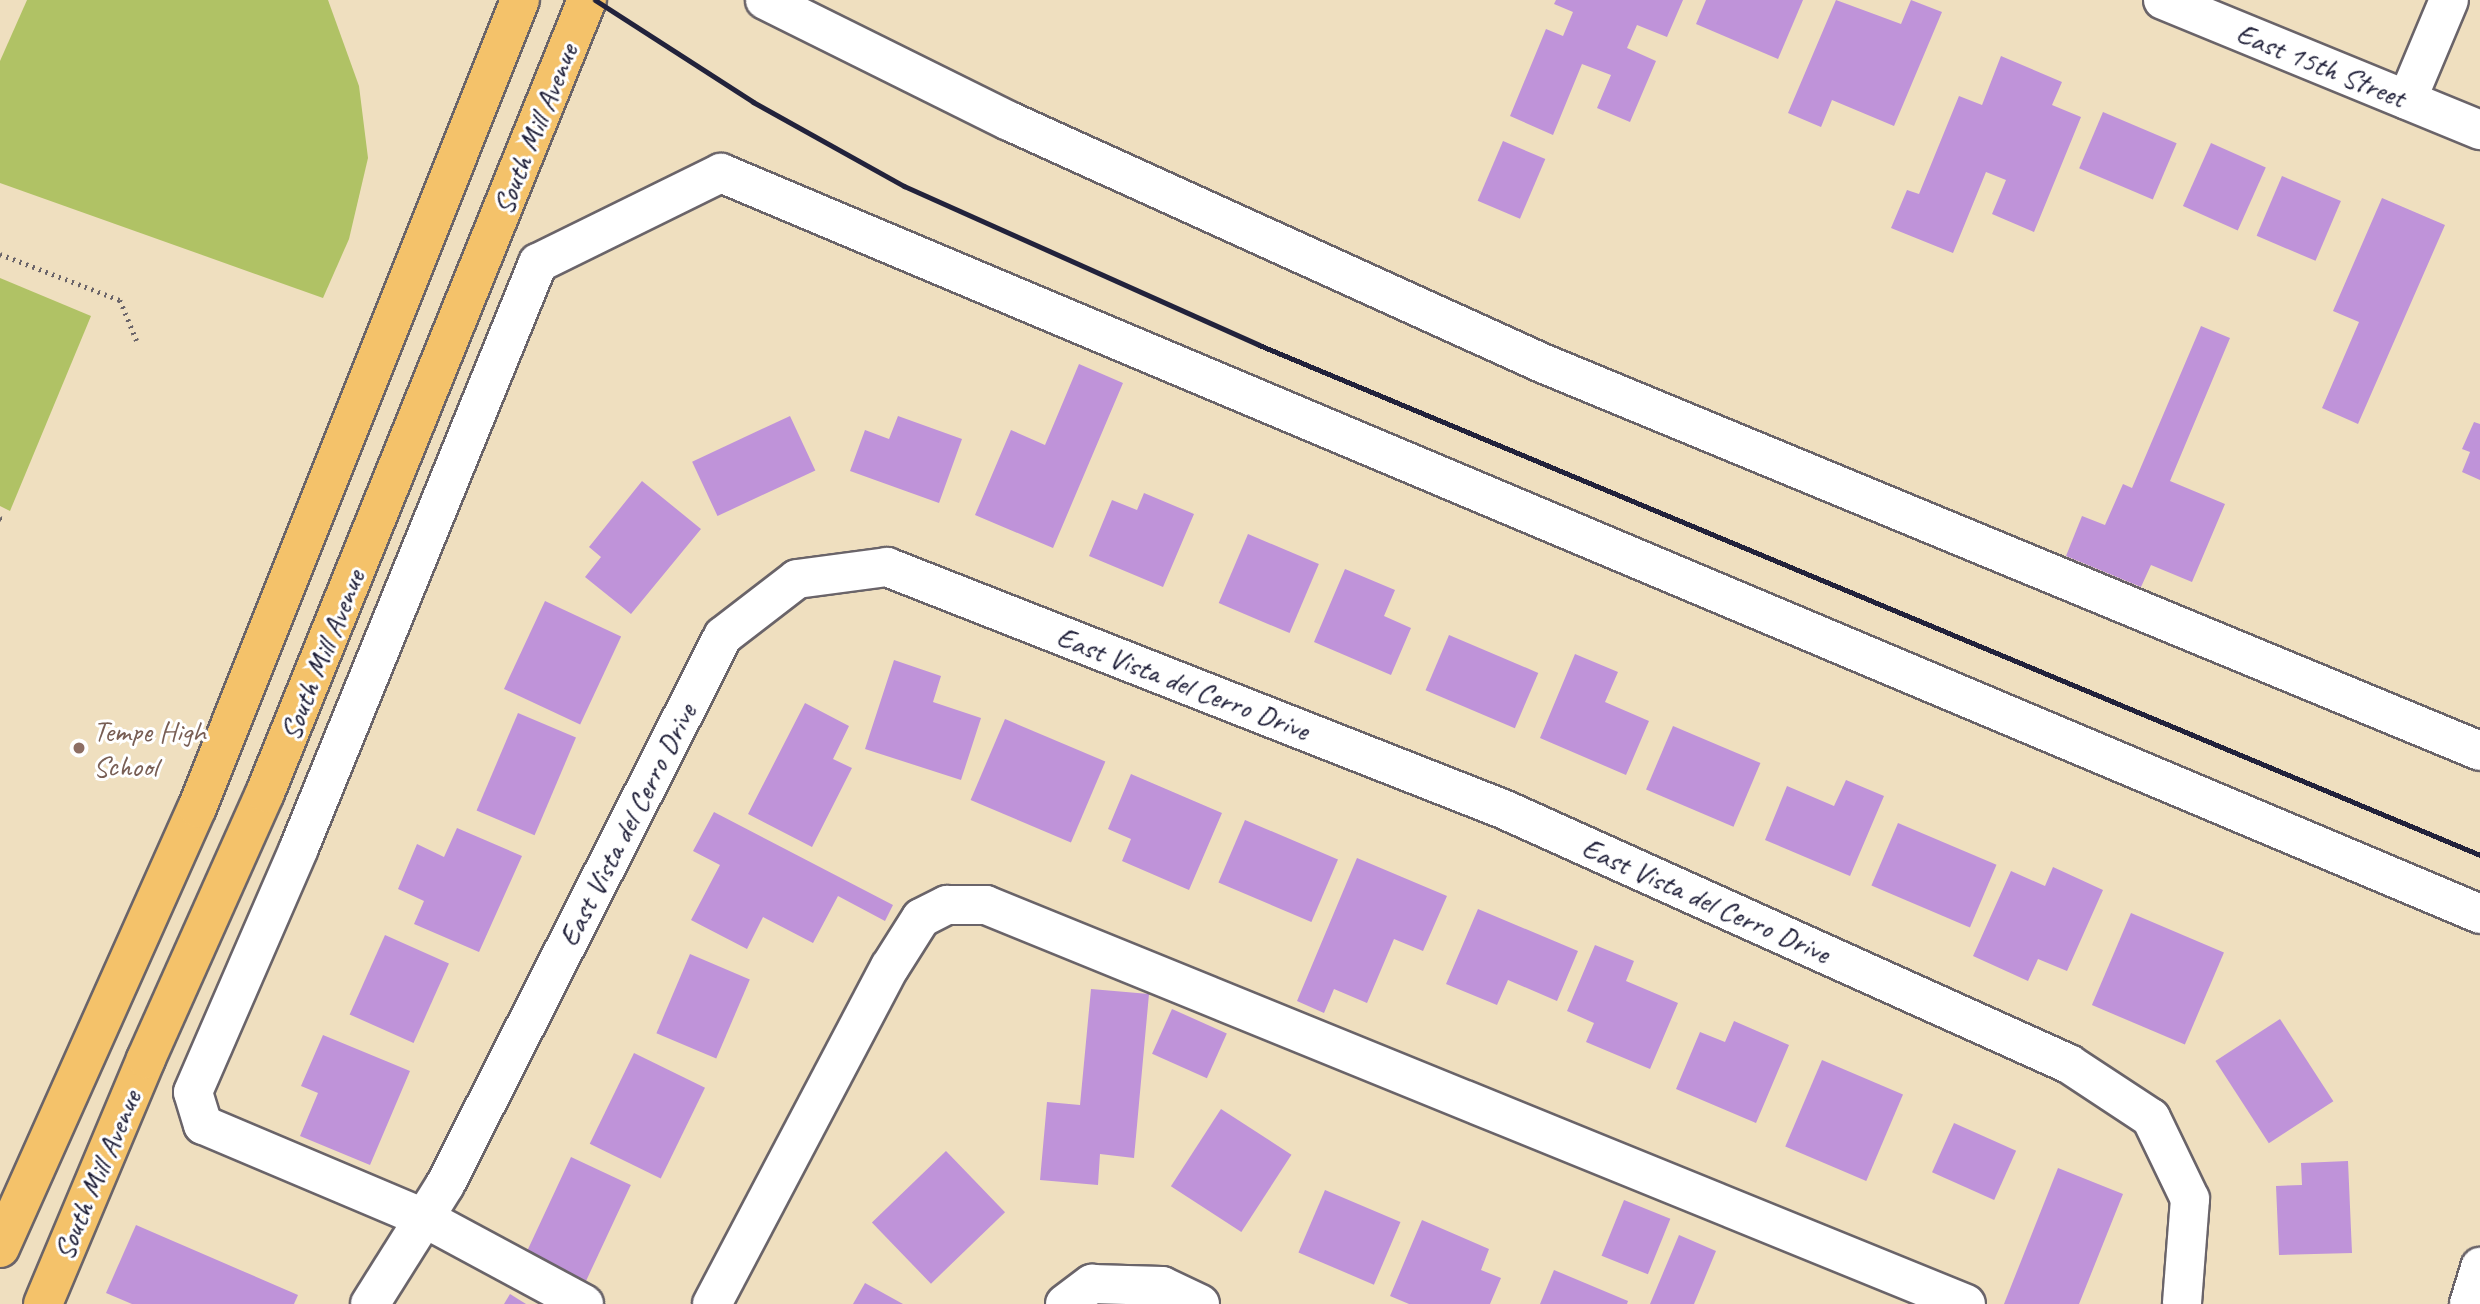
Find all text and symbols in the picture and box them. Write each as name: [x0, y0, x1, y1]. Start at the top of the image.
street label: East 15th Street: [2231, 15, 2411, 115]
street label: South Mill Avenue: [484, 39, 586, 219]
street label: South Mill Avenue: [271, 565, 373, 745]
street label: East Vista del Cerro Drive: [1052, 618, 1314, 748]
street label: East Vista del Cerro Drive: [550, 698, 704, 952]
place label: Tempe High School: [93, 713, 206, 784]
marker: Tempe High School: [71, 740, 87, 756]
street label: East Vista del Cerro Drive: [1577, 829, 1835, 971]
street label: South Mill Avenue: [45, 1085, 149, 1265]

